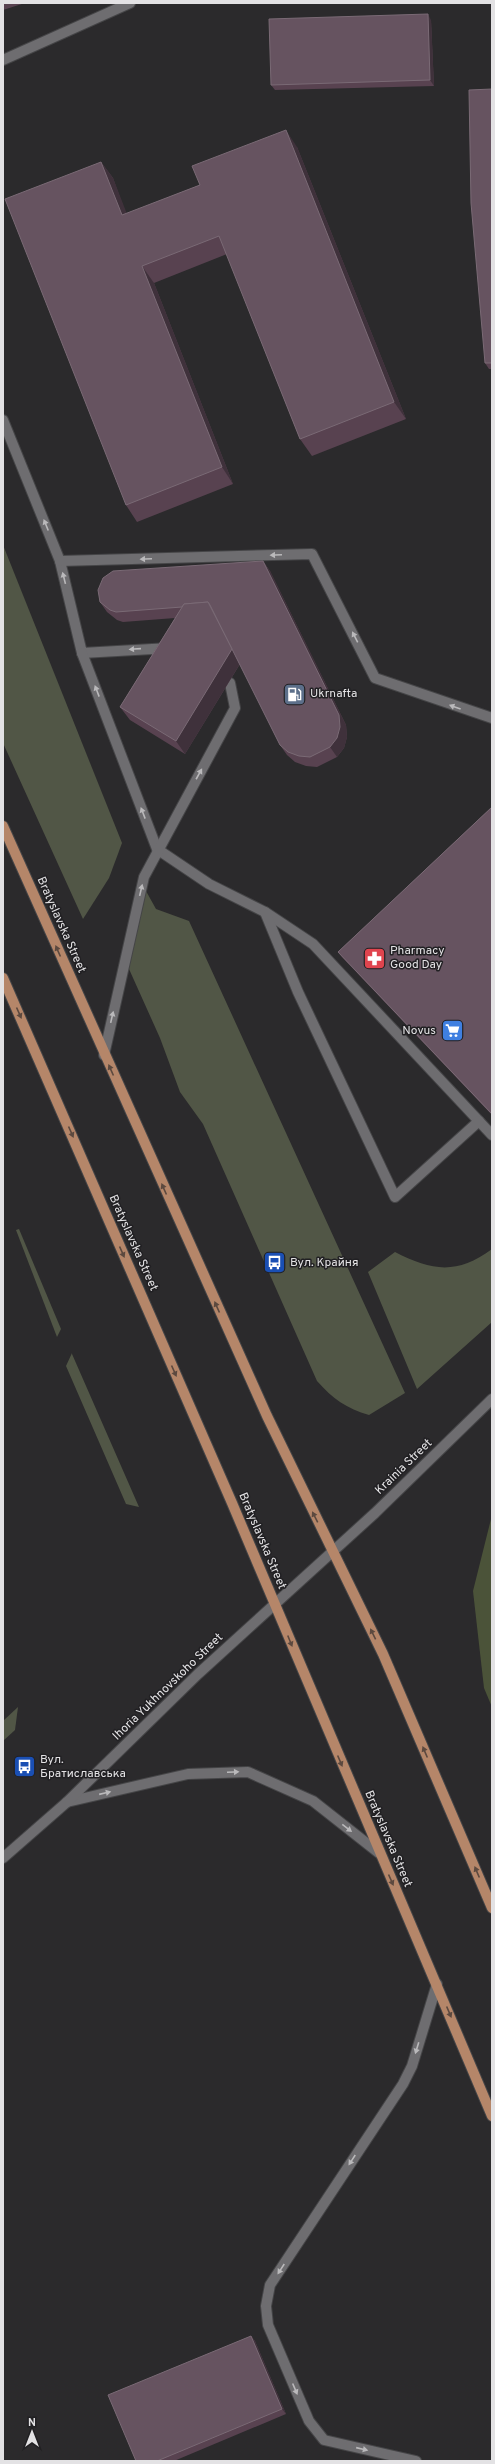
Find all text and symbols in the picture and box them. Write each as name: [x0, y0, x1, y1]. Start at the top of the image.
one-way arrow: [42, 519, 48, 531]
one-way arrow: [269, 552, 282, 558]
one-way arrow: [139, 556, 152, 562]
one-way arrow: [61, 572, 67, 584]
one-way arrow: [351, 632, 358, 643]
one-way arrow: [129, 645, 141, 652]
fuel station icon: Ukrnafta: [281, 681, 307, 707]
one-way arrow: [94, 685, 100, 697]
place label: Ukrnafta: [310, 686, 357, 702]
one-way arrow: [448, 703, 460, 709]
one-way arrow: [195, 768, 202, 780]
one-way arrow: [140, 806, 146, 818]
street label: Bratyslavska Street: [33, 874, 89, 976]
one-way arrow: [138, 884, 144, 896]
place label: Pharmacy Good Day: [390, 943, 445, 973]
pharmacy icon: Pharmacy Good Day: [361, 945, 387, 971]
one-way arrow: [55, 946, 61, 957]
one-way arrow: [16, 1008, 22, 1019]
one-way arrow: [110, 1011, 116, 1023]
supermarket icon: Novus: [439, 1018, 465, 1044]
place label: Novus: [402, 1023, 436, 1039]
one-way arrow: [107, 1064, 113, 1076]
one-way arrow: [68, 1127, 74, 1139]
one-way arrow: [161, 1183, 167, 1194]
street label: Bratyslavska Street: [105, 1192, 161, 1294]
one-way arrow: [120, 1246, 126, 1258]
bus stop icon: Вул. Крайня: [261, 1250, 287, 1276]
place label: Вул. Крайня: [290, 1255, 359, 1271]
one-way arrow: [214, 1301, 220, 1313]
one-way arrow: [172, 1365, 178, 1377]
street label: Krainia Street: [372, 1436, 436, 1498]
street label: Bratyslavska Street: [234, 1490, 290, 1592]
one-way arrow: [312, 1511, 319, 1523]
one-way arrow: [370, 1628, 376, 1639]
street label: Ihoria Yukhnovskoho Street: [109, 1630, 227, 1744]
one-way arrow: [287, 1635, 293, 1646]
one-way arrow: [422, 1747, 428, 1758]
place label: Вул. Братиславська: [40, 1752, 126, 1782]
bus stop icon: Вул. Братиславська: [11, 1754, 37, 1780]
one-way arrow: [337, 1755, 343, 1766]
one-way arrow: [227, 1769, 239, 1776]
street label: Bratyslavska Street: [360, 1788, 416, 1890]
one-way arrow: [99, 1790, 111, 1796]
one-way arrow: [342, 1823, 353, 1832]
one-way arrow: [473, 1865, 479, 1877]
one-way arrow: [388, 1875, 394, 1886]
one-way arrow: [446, 2007, 452, 2019]
one-way arrow: [414, 2043, 420, 2055]
one-way arrow: [349, 2154, 356, 2166]
one-way arrow: [277, 2264, 285, 2274]
one-way arrow: [293, 2384, 299, 2396]
north arrow: [12, 2412, 52, 2452]
text: N: [28, 2416, 36, 2430]
one-way arrow: [356, 2446, 368, 2452]

